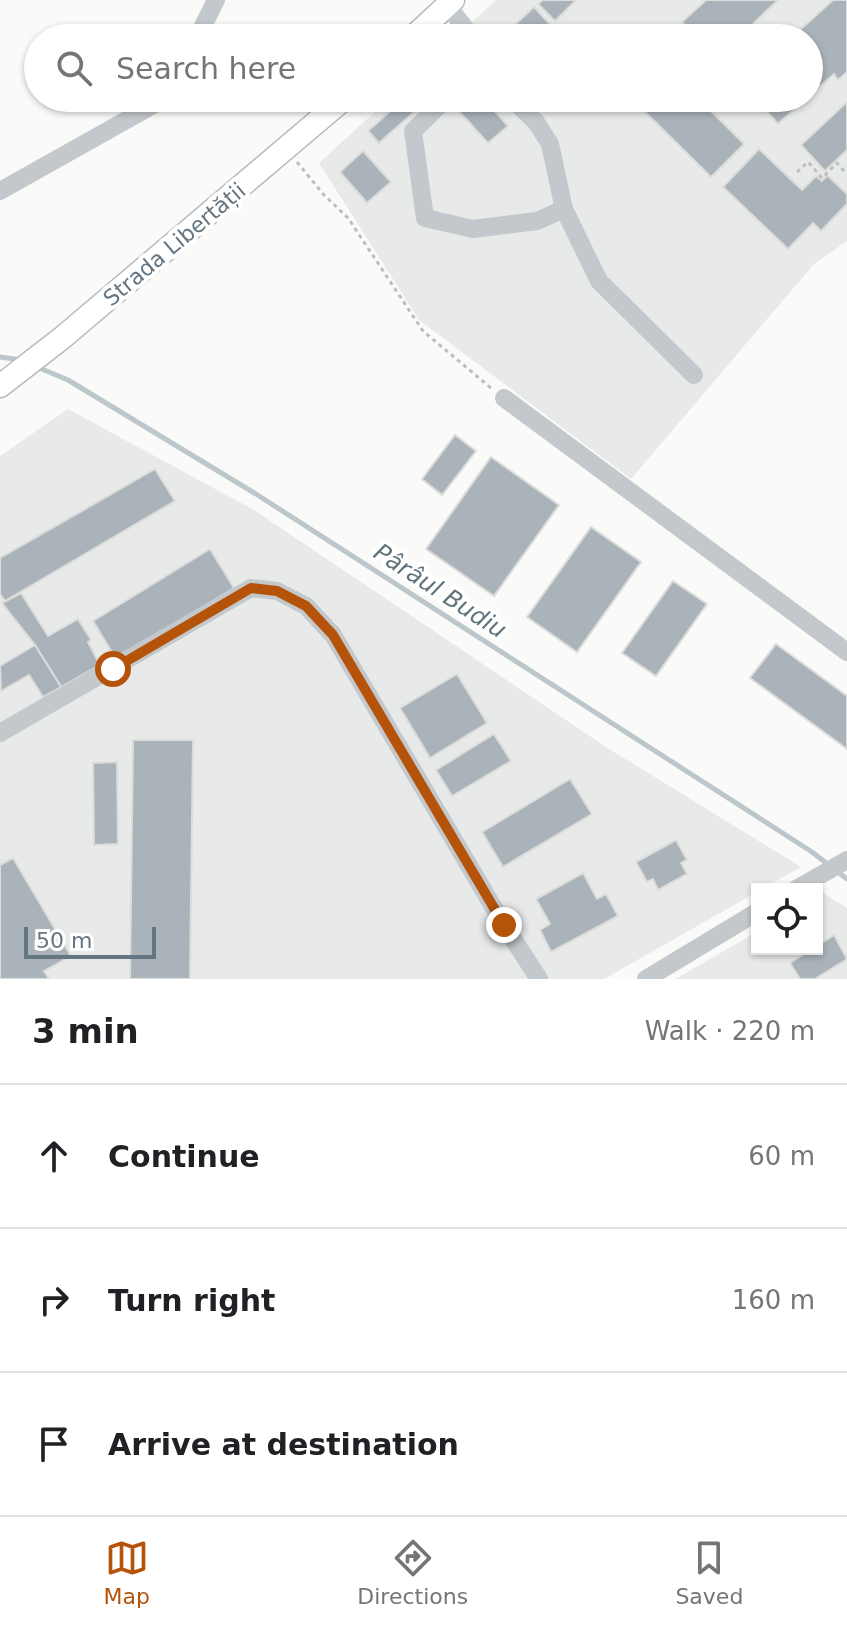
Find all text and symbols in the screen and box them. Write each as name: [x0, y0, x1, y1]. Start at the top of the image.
search box: [24, 24, 823, 112]
icon: search: [52, 46, 96, 90]
text: Search here: [116, 51, 296, 86]
street label: Strada Libertății: [98, 178, 250, 311]
water label: Pârâul Budiu: [369, 538, 511, 644]
route start: [95, 651, 131, 687]
map controls: [751, 883, 823, 955]
button: locate: [751, 883, 823, 955]
route end: [486, 907, 522, 943]
scale bar: [24, 923, 156, 959]
text: 50 m: [36, 928, 92, 953]
text: 3 min: [32, 1011, 139, 1051]
text: Walk · 220 m: [645, 1016, 815, 1046]
icon: ahead: [32, 1134, 76, 1178]
text: Continue: [108, 1139, 260, 1174]
text: 60 m: [748, 1141, 815, 1171]
icon: right: [32, 1278, 76, 1322]
text: Turn right: [108, 1283, 275, 1318]
text: 160 m: [732, 1285, 815, 1315]
icon: arrive: [32, 1422, 76, 1466]
text: Arrive at destination: [108, 1427, 459, 1462]
tab: Map: [104, 1536, 150, 1609]
tab: Directions: [357, 1536, 468, 1609]
tab: Saved: [675, 1536, 743, 1609]

